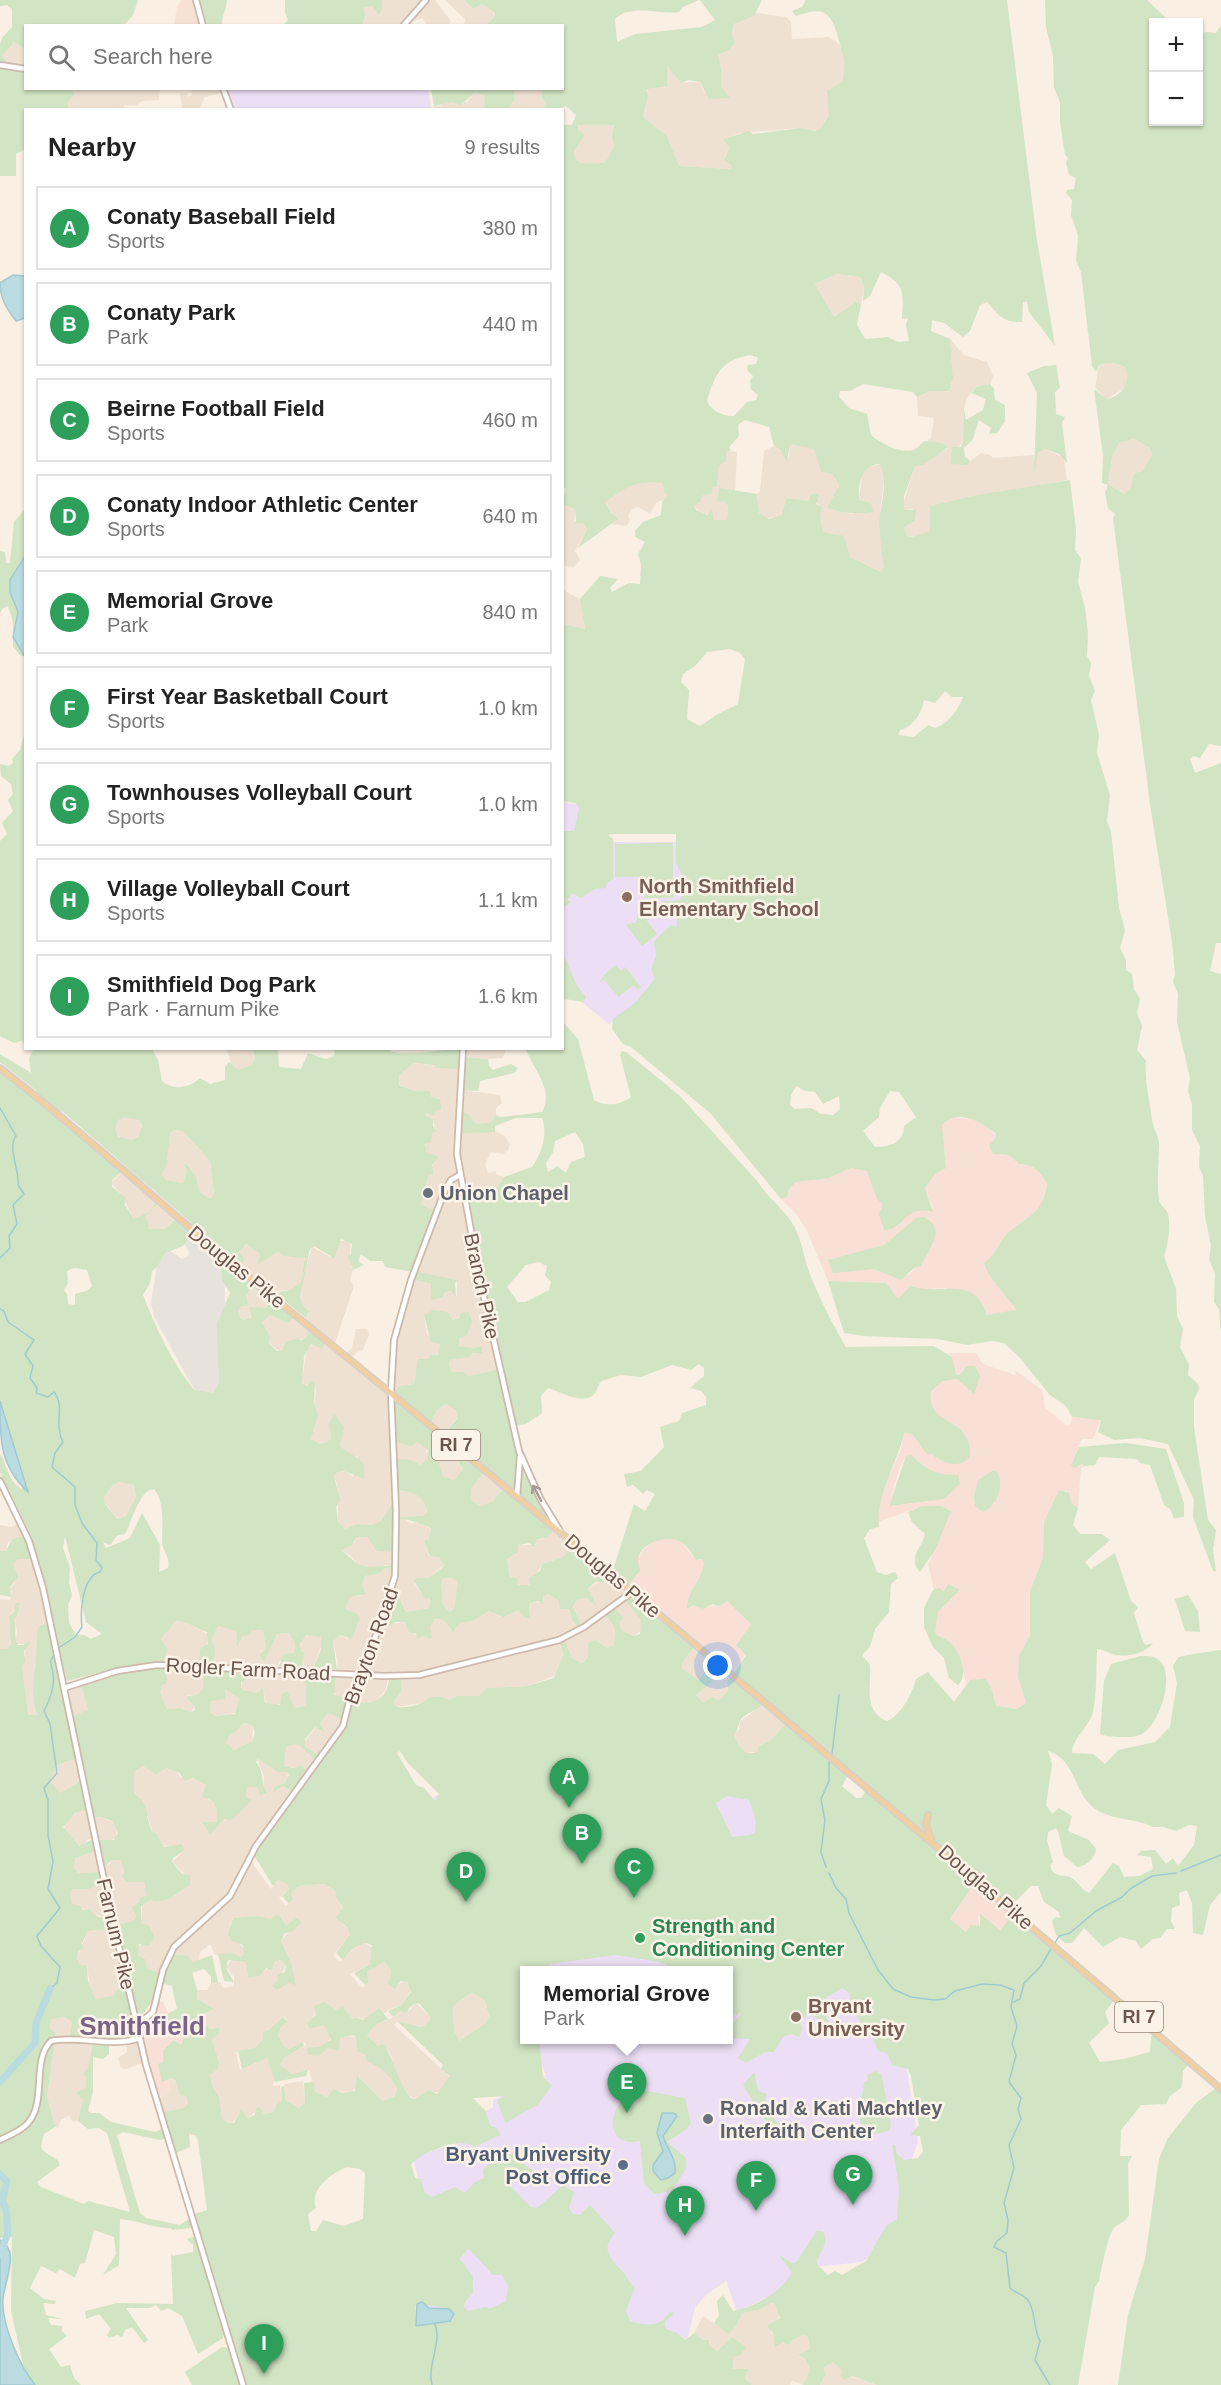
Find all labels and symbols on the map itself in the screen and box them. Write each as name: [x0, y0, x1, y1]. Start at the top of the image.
place label: North Smithfield Elementary School: [639, 875, 819, 920]
marker: North Smithfield Elementary School: [620, 890, 634, 904]
place label: Union Chapel: [440, 1182, 569, 1204]
marker: Union Chapel: [421, 1186, 435, 1200]
street label: Douglas Pike: [184, 1221, 290, 1313]
street label: Branch Pike: [460, 1231, 504, 1341]
road number: RI 7: [432, 1430, 480, 1460]
one-way arrow: [531, 1485, 542, 1503]
street label: Douglas Pike: [561, 1530, 665, 1622]
street label: Brayton Road: [340, 1585, 402, 1707]
your location: [703, 1651, 732, 1680]
street label: Rogler Farm Road: [165, 1654, 331, 1684]
pin: A: [550, 1758, 588, 1808]
pin: B: [562, 1814, 602, 1864]
street label: Douglas Pike: [934, 1840, 1038, 1934]
pin: C: [614, 1848, 654, 1898]
pin: D: [446, 1852, 486, 1902]
street label: Farnum Pike: [93, 1876, 139, 1992]
place label: Strength and Conditioning Center: [652, 1915, 844, 1960]
marker: Strength and Conditioning Center: [633, 1931, 647, 1945]
place label: Bryant University: [808, 1995, 906, 2040]
road number: RI 7: [1115, 2002, 1163, 2032]
marker: Bryant University: [789, 2010, 803, 2024]
district label: Smithfield: [79, 2011, 205, 2041]
pin: E: [608, 2064, 646, 2113]
place label: Ronald & Kati Machtley Interfaith Center: [720, 2097, 943, 2142]
marker: Ronald & Kati Machtley Interfaith Center: [701, 2112, 715, 2126]
place label: Bryant University Post Office: [445, 2143, 612, 2188]
pin: G: [834, 2156, 872, 2205]
marker: Bryant University Post Office: [616, 2158, 630, 2172]
pin: F: [736, 2162, 776, 2211]
pin: H: [666, 2186, 704, 2236]
pin: I: [244, 2324, 284, 2374]

